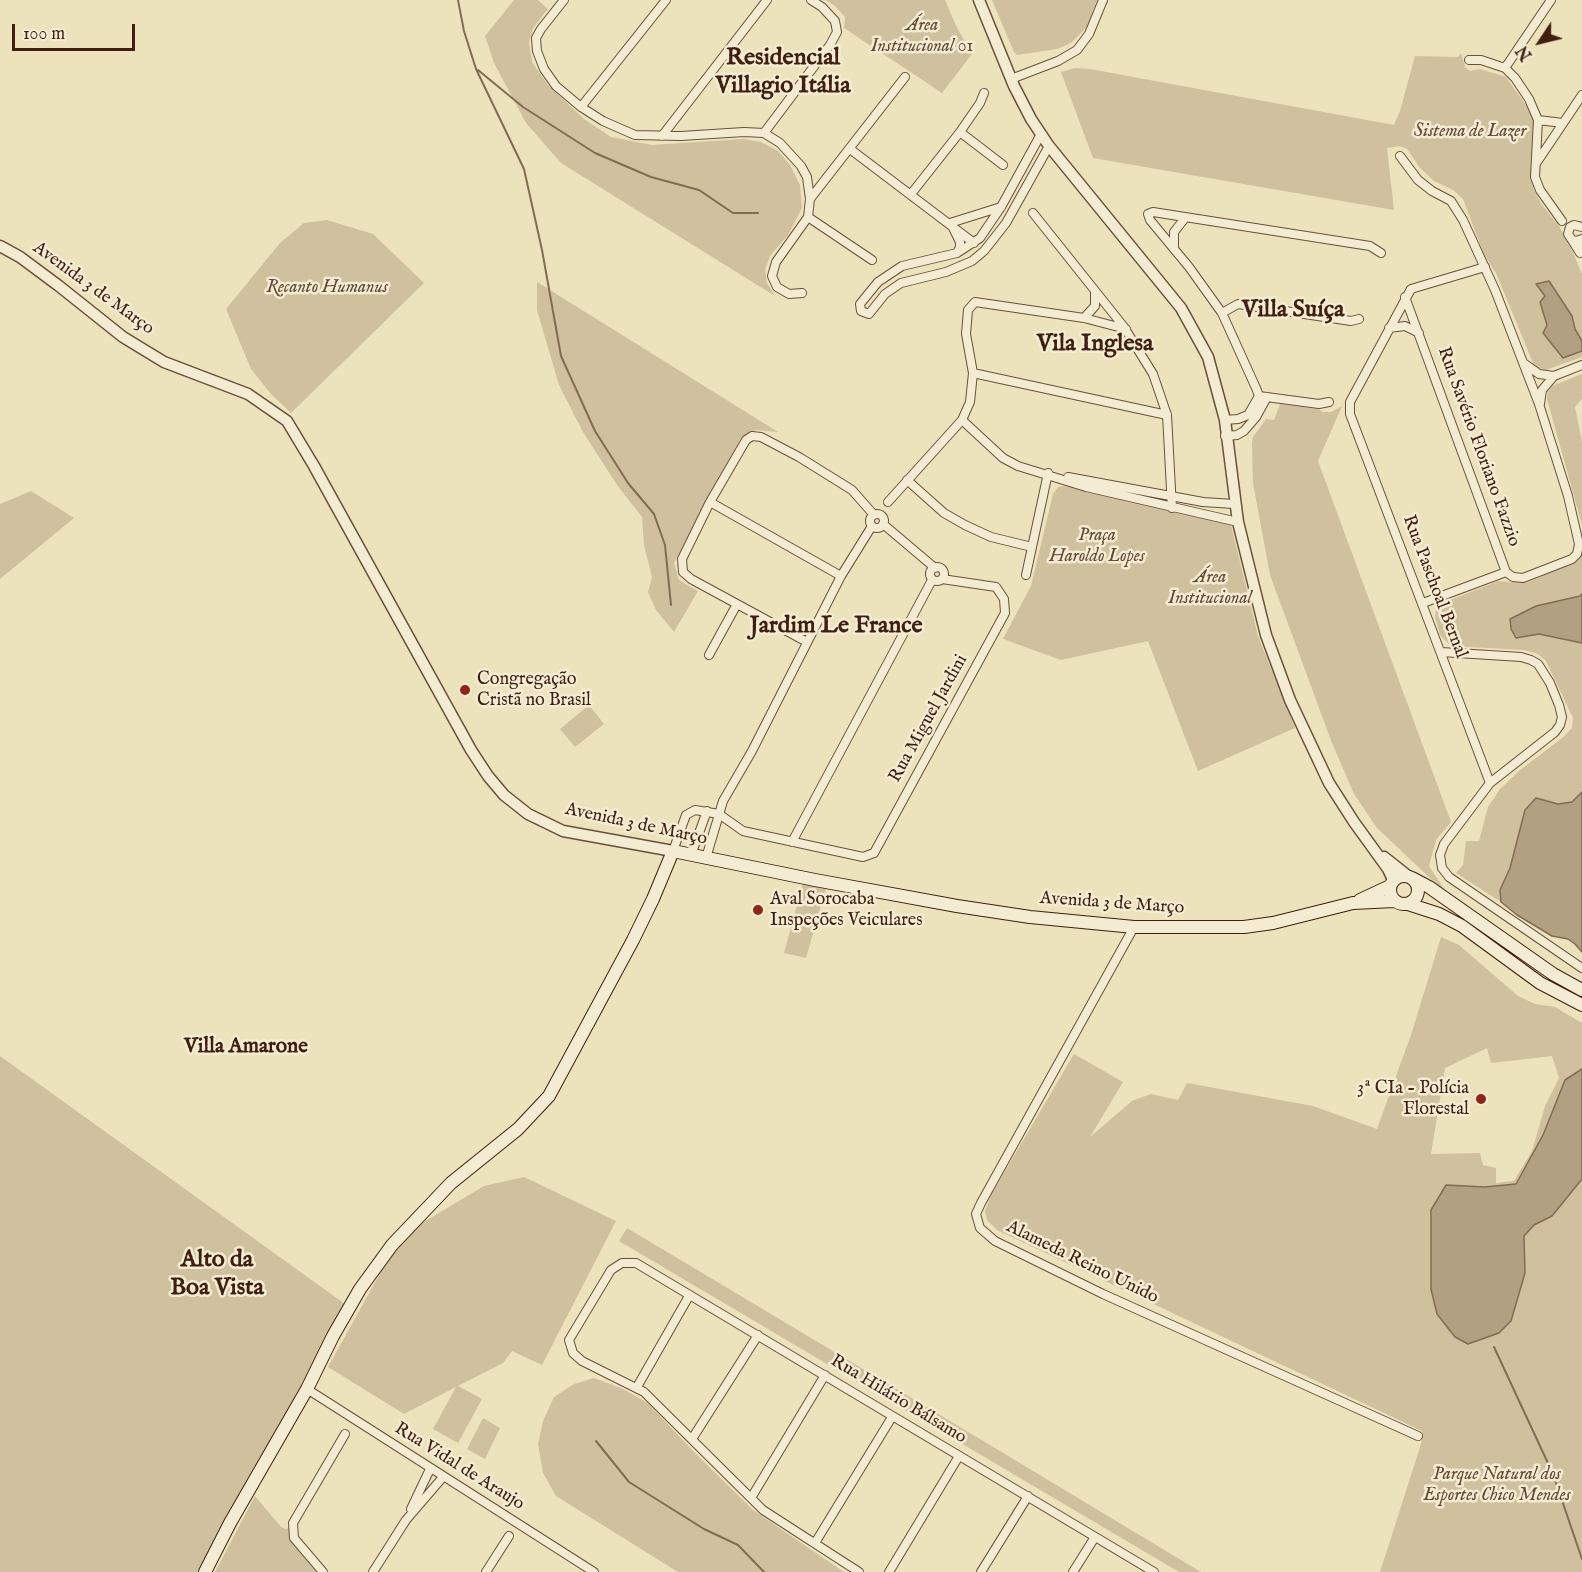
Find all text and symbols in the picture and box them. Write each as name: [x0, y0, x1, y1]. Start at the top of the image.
scale bar: [15, 12, 138, 50]
north arrow: [1510, 12, 1570, 72]
park label: Área Institucional 01: [871, 15, 973, 57]
text: 100 m: [23, 23, 65, 46]
text: N: [1513, 41, 1537, 64]
district label: Residencial Villagio Itália: [715, 45, 851, 101]
park label: Sistema de Lazer: [1414, 121, 1526, 143]
street label: Avenida 3 de Março: [28, 238, 158, 340]
park label: Recanto Humanus: [266, 277, 388, 299]
district label: Villa Suíça: [1242, 297, 1344, 325]
district label: Vila Inglesa: [1037, 331, 1153, 359]
street label: Rua Savério Floriano Fazzio: [1432, 344, 1524, 550]
street label: Rua Paschoal Bernal: [1397, 512, 1471, 662]
park label: Praça Haroldo Lopes: [1049, 525, 1145, 568]
park label: Área Institucional: [1168, 567, 1252, 610]
district label: Jardim Le France: [749, 613, 923, 641]
street label: Rua Miguel Jardini: [885, 651, 973, 787]
place label: Congregação Cristã no Brasil: [477, 669, 591, 712]
marker: Congregação Cristã no Brasil: [458, 683, 472, 697]
street label: Avenida 3 de Março: [563, 799, 709, 851]
street label: Avenida 3 de Março: [1039, 888, 1185, 920]
place label: Aval Sorocaba Inspeções Veiculares: [770, 889, 922, 932]
marker: Aval Sorocaba Inspeções Veiculares: [751, 903, 765, 917]
district label: Villa Amarone: [184, 1035, 308, 1061]
place label: 3ª CIa - Polícia Florestal: [1357, 1078, 1469, 1120]
marker: 3ª CIa - Polícia Florestal: [1474, 1092, 1488, 1106]
street label: Alameda Reino Unido: [1002, 1217, 1162, 1309]
district label: Alto da Boa Vista: [170, 1247, 264, 1303]
street label: Rua Hilário Bálsamo: [826, 1351, 970, 1449]
street label: Rua Vidal de Araujo: [390, 1418, 528, 1516]
park label: Parque Natural dos Esportes Chico Mendes: [1423, 1464, 1571, 1506]

